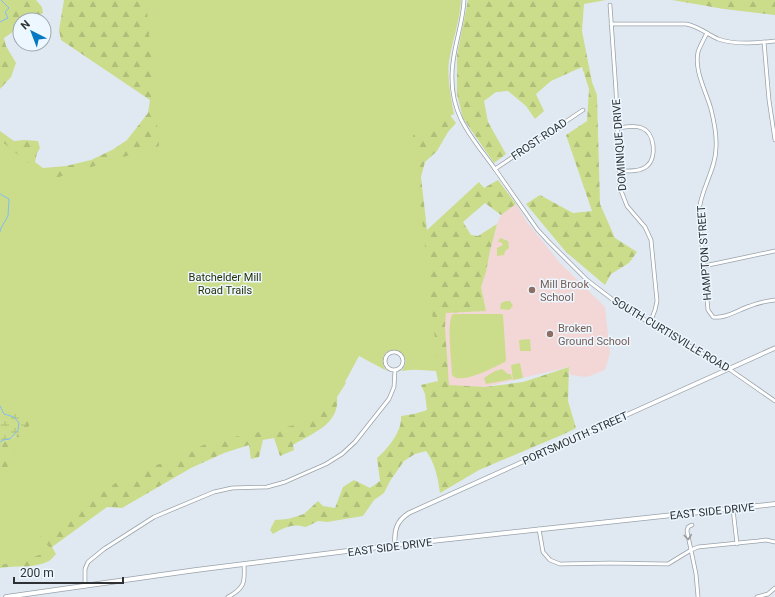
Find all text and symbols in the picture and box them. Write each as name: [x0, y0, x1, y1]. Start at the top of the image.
north arrow: [12, 12, 52, 52]
text: N: [18, 17, 33, 32]
street label: DOMINIQUE DRIVE: [610, 99, 629, 191]
street label: FROST ROAD: [509, 116, 570, 163]
street label: HAMPTON STREET: [695, 205, 714, 301]
park label: Batchelder Mill Road Trails: [189, 271, 261, 297]
place label: Mill Brook School: [540, 278, 589, 304]
marker: Mill Brook School: [527, 285, 537, 295]
street label: SOUTH CURTISVILLE ROAD: [610, 294, 732, 375]
place label: Broken Ground School: [558, 322, 630, 348]
marker: Broken Ground School: [545, 329, 555, 339]
street label: PORTSMOUTH STREET: [520, 409, 630, 468]
street label: EAST SIDE DRIVE: [669, 501, 755, 522]
one-way arrow: [683, 533, 692, 540]
street label: EAST SIDE DRIVE: [347, 536, 433, 559]
scale bar: [14, 559, 123, 585]
text: 200 m: [20, 566, 54, 580]

